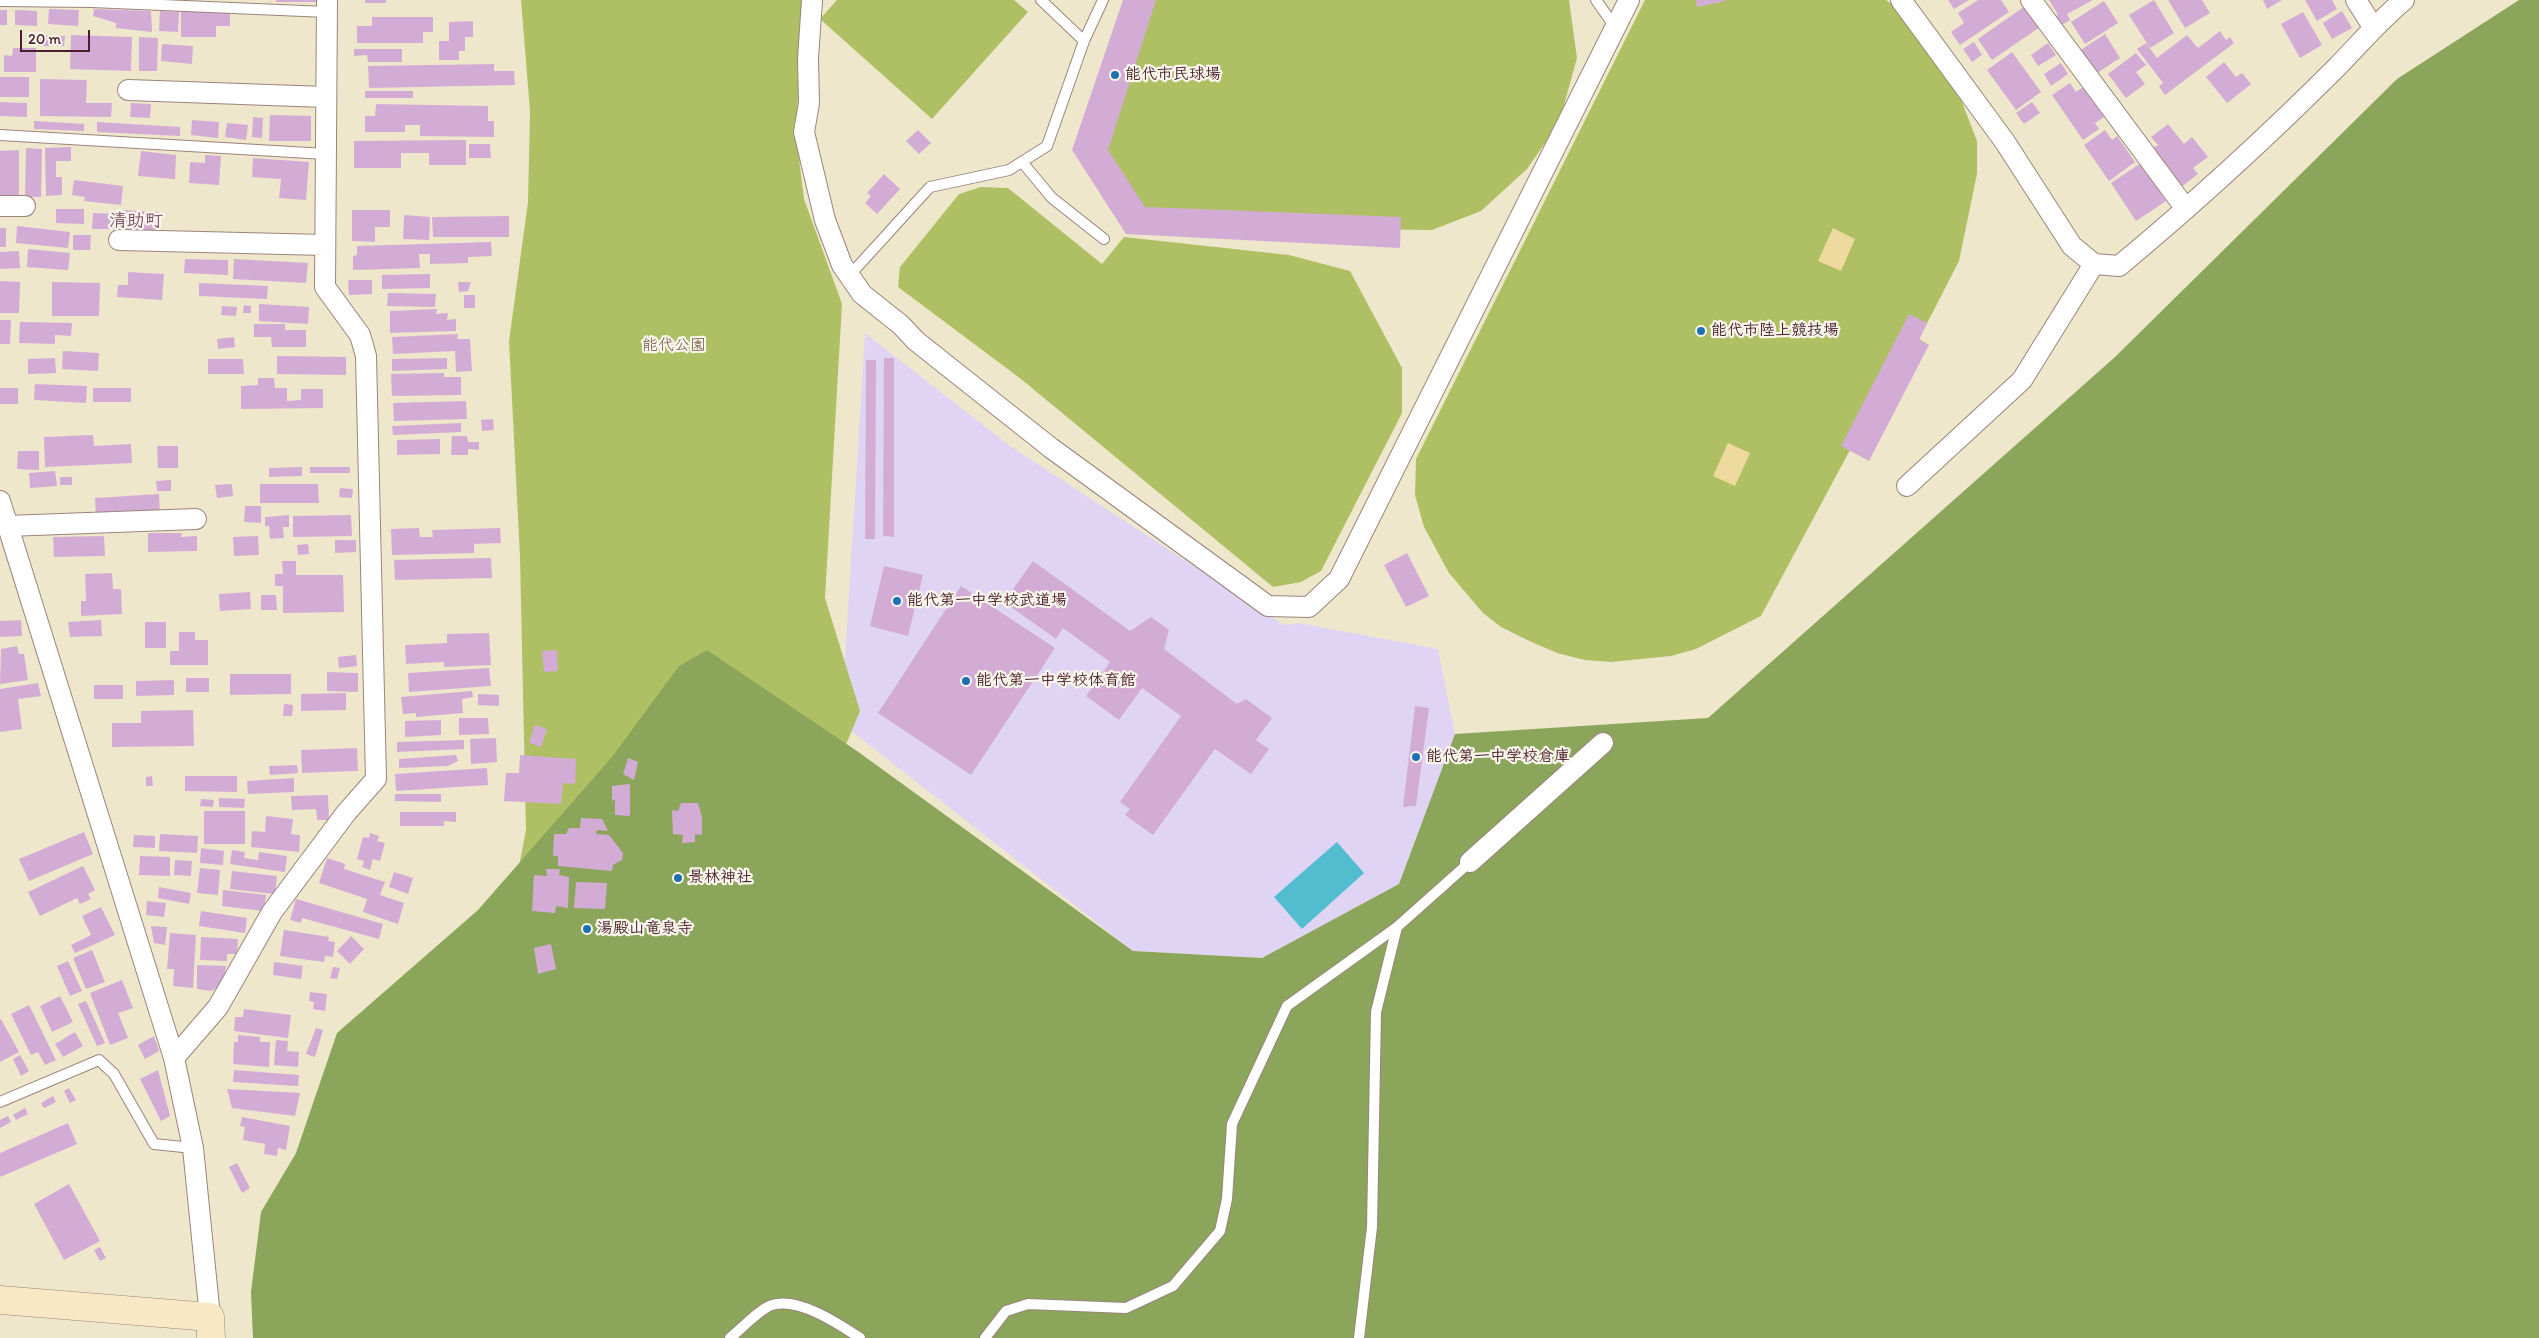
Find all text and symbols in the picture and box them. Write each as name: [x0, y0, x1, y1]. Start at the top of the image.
scale bar: [22, 20, 92, 52]
text: 20 m: [28, 30, 61, 48]
place label: 能代市民球場: [1125, 65, 1221, 85]
marker: 能代市民球場: [1109, 69, 1121, 81]
district label: 清助町: [109, 210, 163, 232]
place label: 能代市陸上競技場: [1711, 321, 1839, 341]
marker: 能代市陸上競技場: [1695, 325, 1707, 337]
park label: 能代公園: [642, 336, 706, 356]
place label: 能代第一中学校武道場: [907, 591, 1067, 611]
marker: 能代第一中学校武道場: [891, 595, 903, 607]
place label: 能代第一中学校体育館: [976, 671, 1136, 691]
marker: 能代第一中学校体育館: [960, 675, 972, 687]
place label: 能代第一中学校倉庫: [1426, 747, 1570, 767]
marker: 能代第一中学校倉庫: [1410, 751, 1422, 763]
place label: 景林神社: [688, 868, 752, 888]
marker: 景林神社: [672, 872, 684, 884]
place label: 湯殿山竜泉寺: [597, 919, 693, 939]
marker: 湯殿山竜泉寺: [581, 923, 593, 935]

